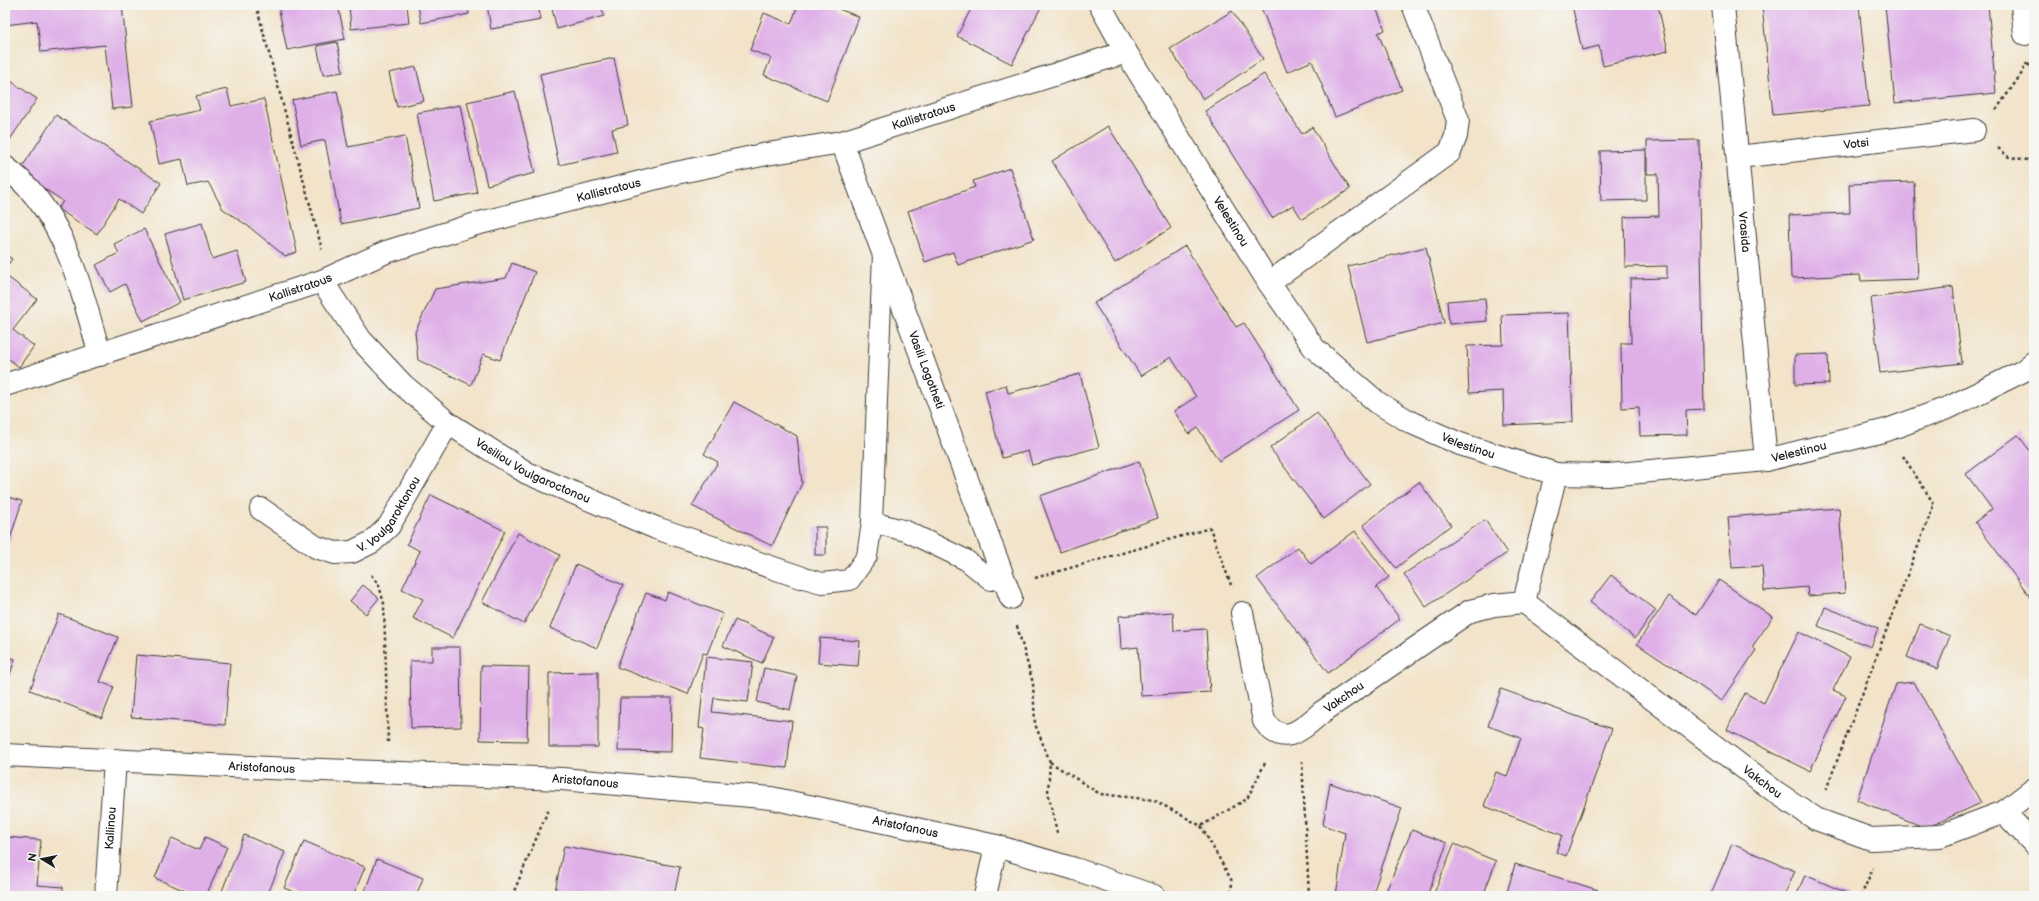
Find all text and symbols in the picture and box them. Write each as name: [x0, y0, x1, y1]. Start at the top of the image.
street label: Kallistratous: [890, 100, 957, 134]
street label: Votsi: [1843, 135, 1870, 153]
street label: Kallistratous: [575, 175, 643, 206]
street label: Velestinou: [1209, 194, 1252, 249]
street label: Vrasida: [1735, 211, 1753, 253]
street label: Kallistratous: [267, 270, 335, 306]
street label: Vasili Logotheti: [905, 329, 947, 411]
street label: Velestinou: [1439, 430, 1497, 462]
street label: Vasiliou Voulgaroctonou: [472, 435, 592, 507]
street label: Velestinou: [1770, 438, 1828, 466]
street label: V. Voulgaroktonou: [355, 474, 424, 556]
street label: Vakchou: [1321, 678, 1367, 716]
street label: Aristofanous: [228, 759, 295, 777]
street label: Vakchou: [1739, 763, 1784, 802]
street label: Aristofanous: [552, 772, 619, 792]
street label: Kallinou: [102, 806, 120, 850]
street label: Aristofanous: [871, 813, 940, 842]
north arrow: [22, 839, 62, 879]
text: N: [26, 852, 40, 863]

